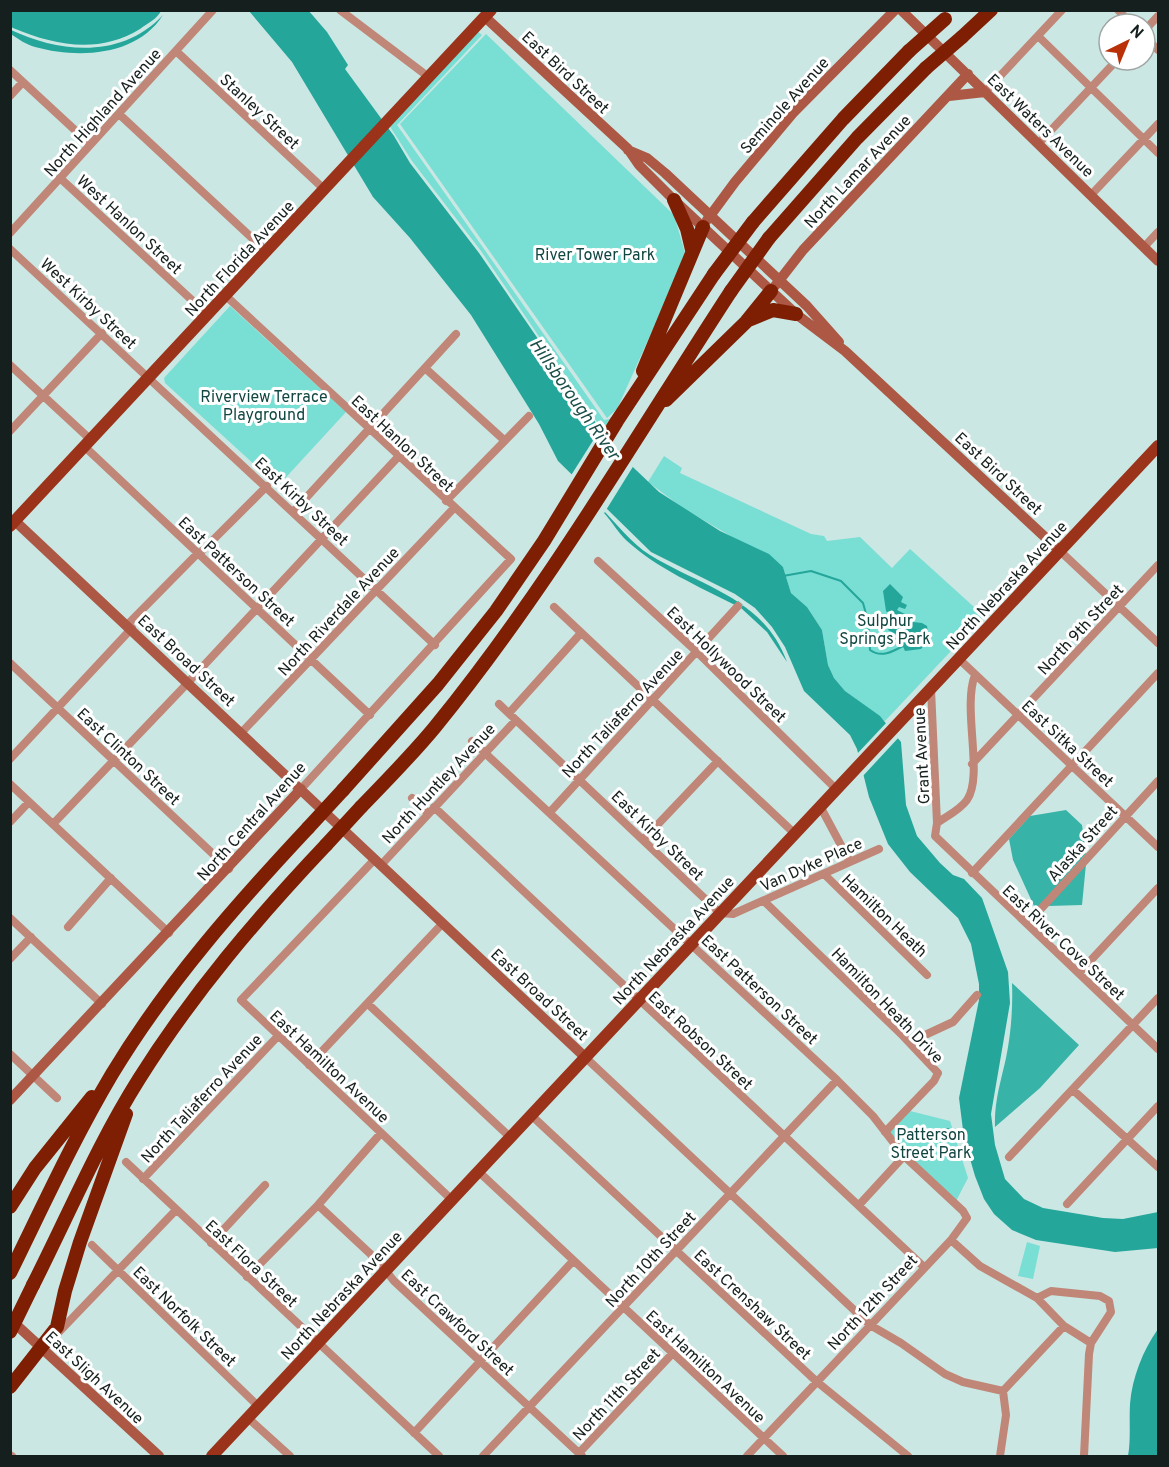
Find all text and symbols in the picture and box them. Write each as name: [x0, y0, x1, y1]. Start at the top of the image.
north arrow: [1097, 12, 1157, 72]
text: N: [1125, 21, 1147, 44]
street label: East Bird Street: [517, 28, 613, 119]
street label: North Highland Avenue: [40, 45, 166, 182]
street label: Seminole Avenue: [737, 54, 834, 159]
street label: Stanley Street: [215, 70, 303, 154]
street label: East Waters Avenue: [982, 70, 1097, 183]
street label: North Lamar Avenue: [801, 111, 916, 233]
street label: West Hanlon Street: [72, 171, 186, 279]
street label: North Florida Avenue: [182, 197, 299, 322]
park label: River Tower Park: [535, 246, 655, 266]
street label: West Kirby Street: [35, 255, 140, 354]
water label: Hillsborough River: [523, 335, 626, 467]
park label: Riverview Terrace Playground: [200, 388, 328, 426]
street label: East Hanlon Street: [346, 392, 457, 497]
street label: East Bird Street: [950, 429, 1046, 520]
street label: East Kirby Street: [250, 454, 352, 551]
street label: East Patterson Street: [173, 513, 298, 632]
street label: North Nebraska Avenue: [943, 518, 1072, 655]
street label: North Riverdale Avenue: [274, 544, 405, 681]
street label: North 9th Street: [1034, 581, 1129, 680]
street label: East Hollywood Street: [662, 603, 790, 728]
street label: East Broad Street: [133, 611, 239, 712]
park label: Sulphur Springs Park: [839, 612, 931, 650]
street label: North Taliaferro Avenue: [558, 646, 688, 783]
street label: East Sitka Street: [1016, 697, 1117, 792]
street label: East Clinton Street: [72, 704, 183, 810]
street label: Grant Avenue: [910, 707, 936, 805]
street label: North Huntley Avenue: [378, 720, 500, 849]
street label: North Central Avenue: [194, 759, 311, 886]
street label: East Kirby Street: [606, 787, 707, 886]
street label: Alaska Street: [1044, 802, 1123, 886]
street label: Van Dyke Place: [758, 834, 866, 897]
street label: Hamilton Heath: [837, 871, 931, 962]
street label: North Nebraska Avenue: [610, 873, 739, 1010]
street label: East River Cove Street: [997, 881, 1128, 1005]
street label: East Patterson Street: [696, 931, 821, 1050]
street label: Hamilton Heath Drive: [826, 944, 947, 1068]
street label: East Broad Street: [486, 945, 592, 1046]
street label: East Robson Street: [643, 988, 756, 1095]
street label: East Hamilton Avenue: [265, 1007, 393, 1128]
street label: North Taliaferro Avenue: [137, 1031, 267, 1168]
park label: Patterson Street Park: [891, 1126, 971, 1164]
street label: North 10th Street: [602, 1208, 701, 1313]
street label: East Flora Street: [200, 1216, 301, 1312]
street label: North Nebraska Avenue: [278, 1228, 407, 1365]
street label: East Crenshaw Street: [689, 1246, 814, 1365]
street label: North 12th Street: [824, 1251, 923, 1355]
street label: East Norfolk Street: [128, 1263, 239, 1372]
street label: East Crawford Street: [396, 1266, 517, 1381]
street label: East Hamilton Avenue: [641, 1307, 769, 1428]
street label: East Sligh Avenue: [40, 1328, 147, 1429]
street label: North 11th Street: [569, 1345, 666, 1446]

